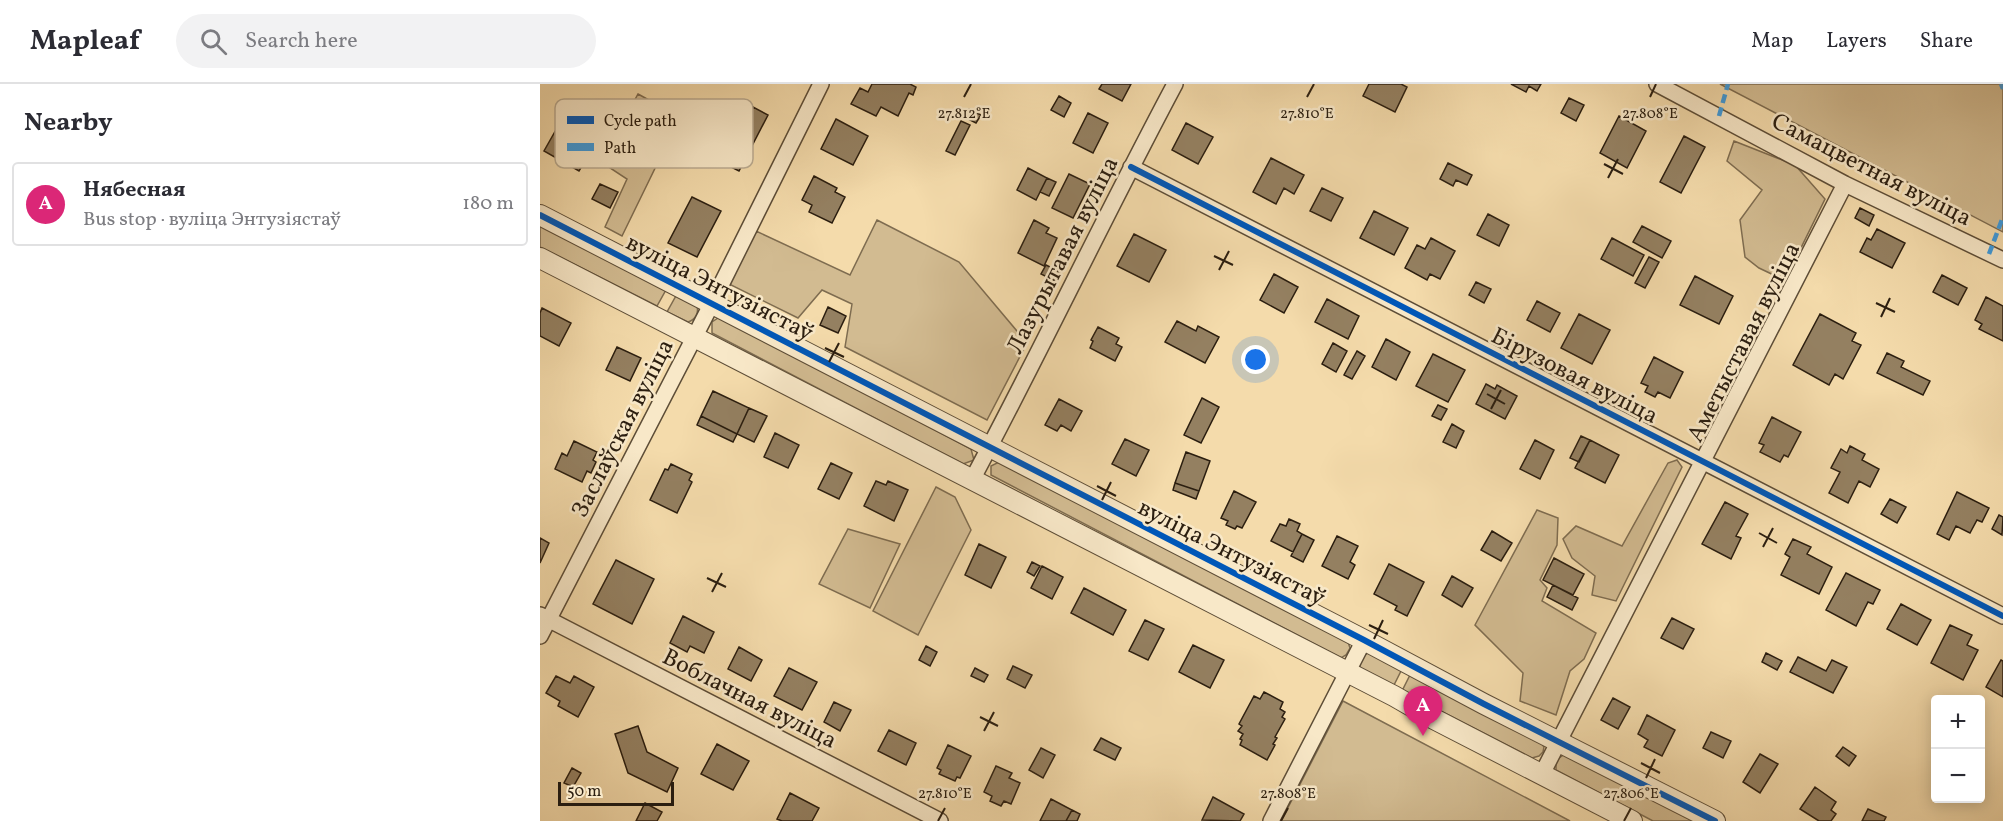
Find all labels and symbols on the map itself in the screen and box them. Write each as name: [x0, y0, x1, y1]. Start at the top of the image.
legend: [555, 99, 753, 168]
text: 27.812°E: [938, 104, 990, 125]
text: 27.810°E: [1280, 104, 1334, 125]
text: 27.808°E: [1622, 104, 1678, 125]
street label: Самацветная вуліца: [1765, 106, 1977, 236]
text: Cycle path: [604, 111, 677, 133]
text: Path: [604, 138, 636, 160]
street label: Лазурытавая вуліца: [999, 151, 1128, 361]
street label: вуліца Энтузіястаў: [619, 227, 819, 351]
street label: Аметыставая вуліца: [1680, 237, 1810, 449]
street label: Бірузовая вуліца: [1485, 320, 1664, 434]
street label: Заслаўская вуліца: [564, 334, 684, 524]
your location: [1241, 345, 1270, 374]
street label: вуліца Энтузіястаў: [1131, 492, 1331, 616]
street label: Воблачная вуліца: [656, 641, 842, 758]
pin: A: [1404, 686, 1442, 736]
scale bar: [558, 779, 674, 806]
text: 27.810°E: [918, 784, 972, 805]
text: 27.808°E: [1260, 784, 1316, 805]
text: 27.806°E: [1603, 784, 1659, 805]

